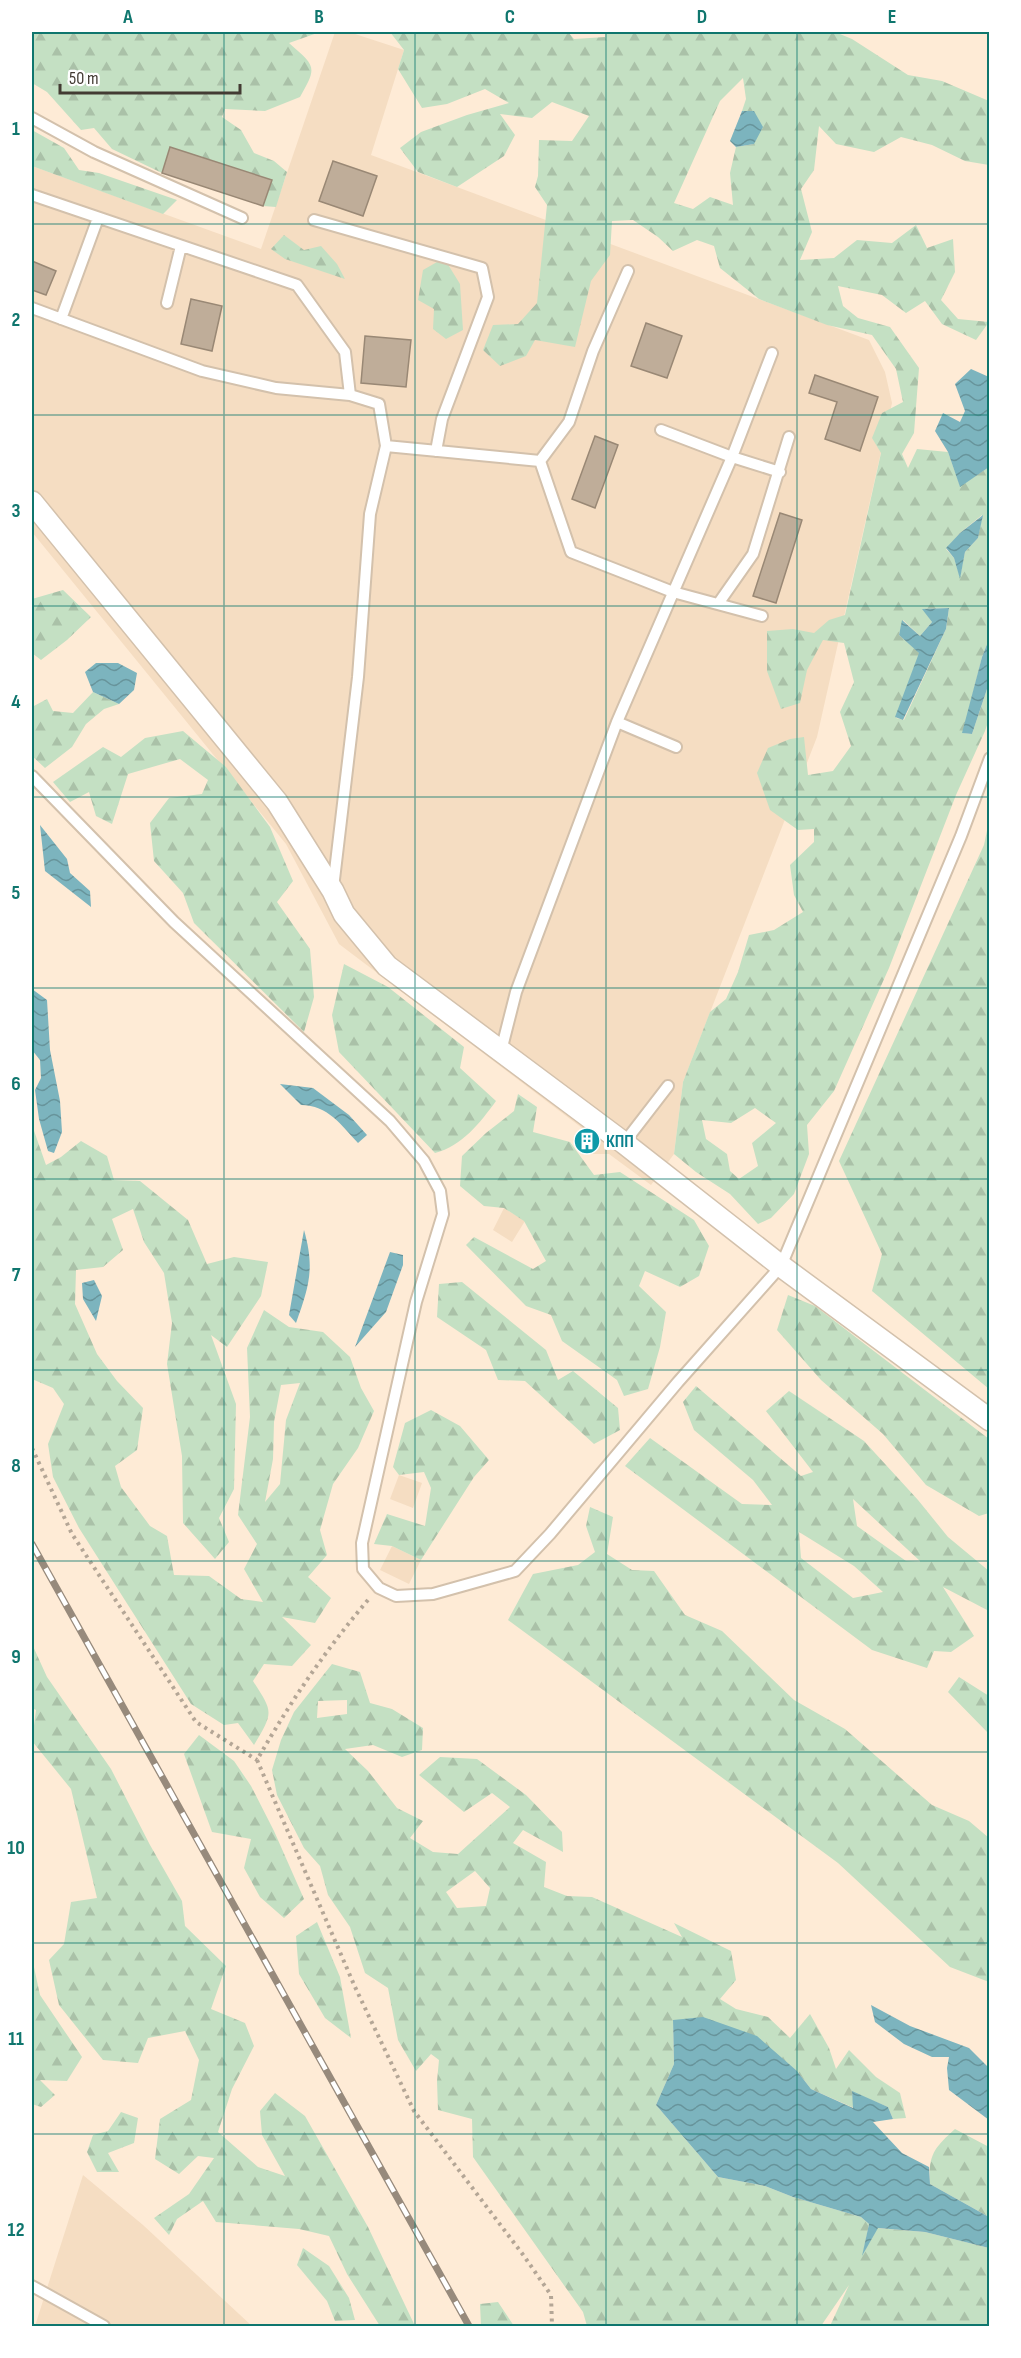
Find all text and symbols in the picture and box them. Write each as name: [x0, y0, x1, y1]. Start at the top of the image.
text: A: [122, 5, 133, 29]
text: B: [314, 5, 324, 29]
text: C: [505, 5, 515, 29]
text: D: [697, 5, 707, 29]
text: E: [888, 5, 896, 29]
scale bar: [60, 57, 240, 95]
text: 50 m: [69, 68, 99, 89]
text: 1: [12, 117, 20, 141]
text: 2: [12, 308, 20, 332]
text: 3: [12, 499, 21, 523]
text: 4: [11, 690, 21, 714]
text: 5: [12, 881, 21, 905]
text: 6: [11, 1072, 21, 1096]
building icon: КПП: [572, 1126, 602, 1156]
place label: КПП: [606, 1131, 634, 1152]
text: 7: [12, 1263, 21, 1287]
text: 8: [11, 1454, 21, 1478]
text: 9: [11, 1645, 21, 1669]
text: 10: [7, 1836, 25, 1860]
text: 11: [8, 2027, 24, 2051]
text: 12: [8, 2218, 24, 2242]

